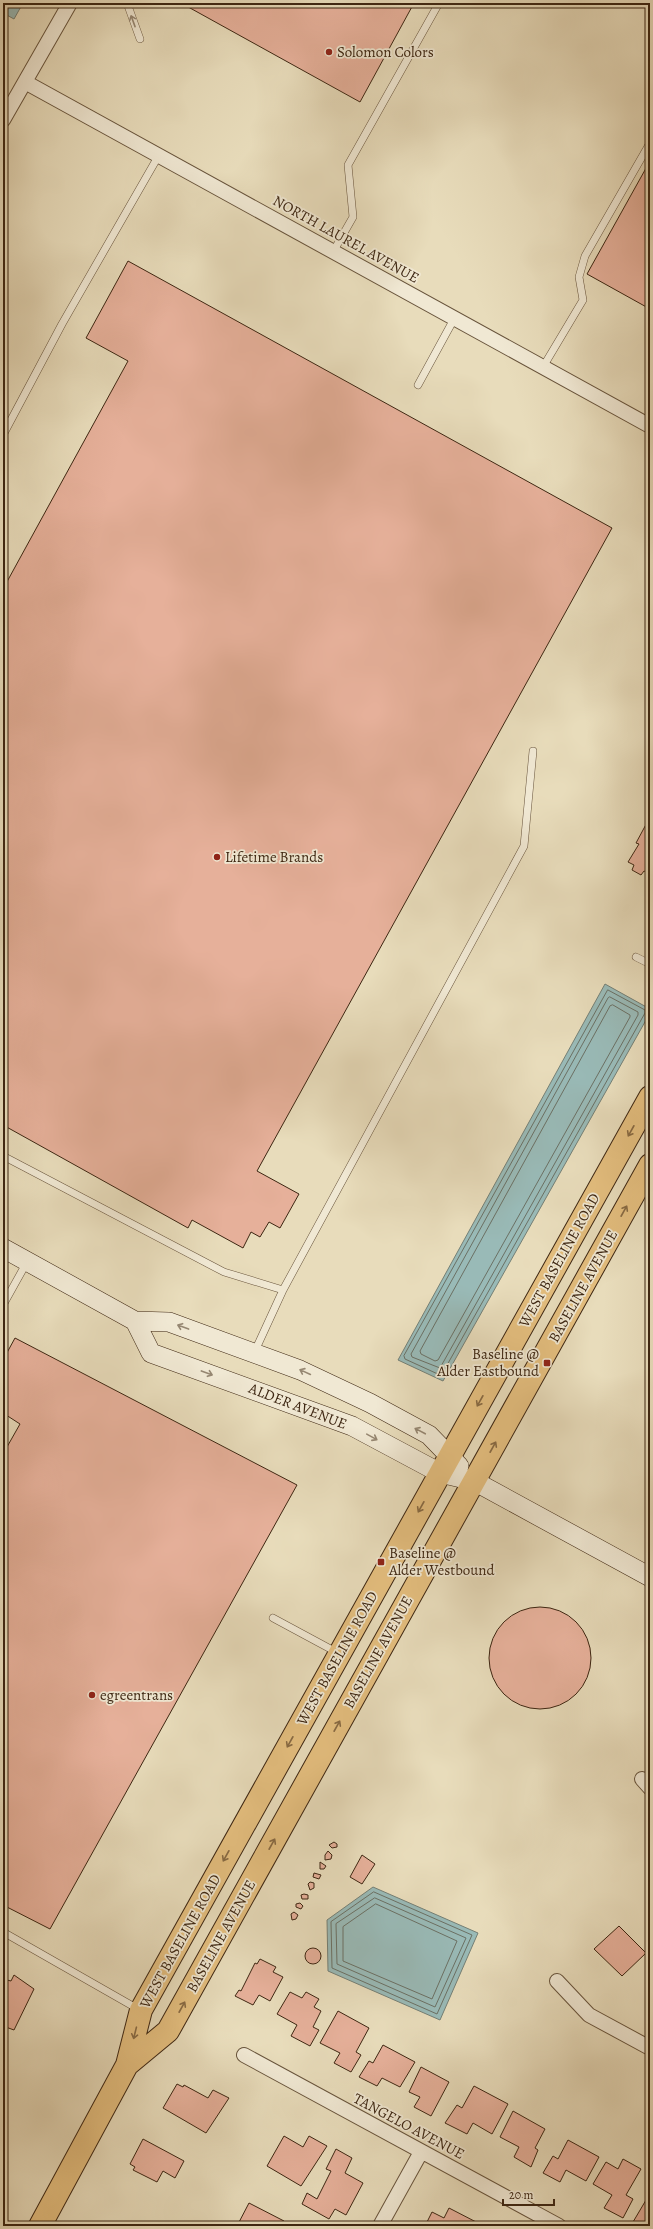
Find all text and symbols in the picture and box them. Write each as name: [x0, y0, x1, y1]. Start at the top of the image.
one-way arrow: [129, 16, 137, 28]
place label: Solomon Colors: [337, 42, 434, 62]
marker: Solomon Colors: [324, 47, 334, 57]
street label: NORTH LAUREL AVENUE: [269, 190, 423, 288]
place label: Lifetime Brands: [225, 847, 323, 867]
marker: Lifetime Brands: [212, 852, 222, 862]
one-way arrow: [627, 1125, 634, 1137]
street label: WEST BASELINE ROAD: [513, 1189, 604, 1331]
one-way arrow: [621, 1205, 629, 1217]
street label: BASELINE AVENUE: [544, 1226, 622, 1346]
one-way arrow: [177, 1322, 189, 1330]
place label: Baseline @ Alder Eastbound: [436, 1344, 540, 1381]
marker: Baseline @ Alder Eastbound: [542, 1358, 552, 1368]
one-way arrow: [299, 1368, 311, 1375]
one-way arrow: [201, 1369, 213, 1377]
street label: ALDER AVENUE: [245, 1378, 350, 1434]
one-way arrow: [476, 1395, 484, 1407]
one-way arrow: [415, 1427, 427, 1434]
one-way arrow: [366, 1434, 378, 1442]
one-way arrow: [489, 1441, 497, 1453]
one-way arrow: [417, 1500, 425, 1512]
place label: Baseline @ Alder Westbound: [388, 1543, 496, 1580]
marker: Baseline @ Alder Westbound: [376, 1557, 386, 1567]
street label: WEST BASELINE ROAD: [291, 1587, 382, 1729]
street label: BASELINE AVENUE: [339, 1592, 417, 1712]
place label: egreentrans: [100, 1685, 173, 1705]
marker: egreentrans: [87, 1690, 97, 1700]
one-way arrow: [334, 1720, 341, 1732]
one-way arrow: [285, 1736, 293, 1748]
one-way arrow: [268, 1838, 276, 1850]
one-way arrow: [222, 1850, 230, 1862]
street label: WEST BASELINE ROAD: [134, 1870, 225, 2012]
street label: BASELINE AVENUE: [182, 1876, 260, 1996]
one-way arrow: [178, 2001, 186, 2013]
one-way arrow: [131, 2026, 138, 2039]
street label: TANGELO AVENUE: [350, 2088, 468, 2164]
scale bar: [503, 2181, 554, 2207]
text: 20 m: [509, 2187, 533, 2203]

